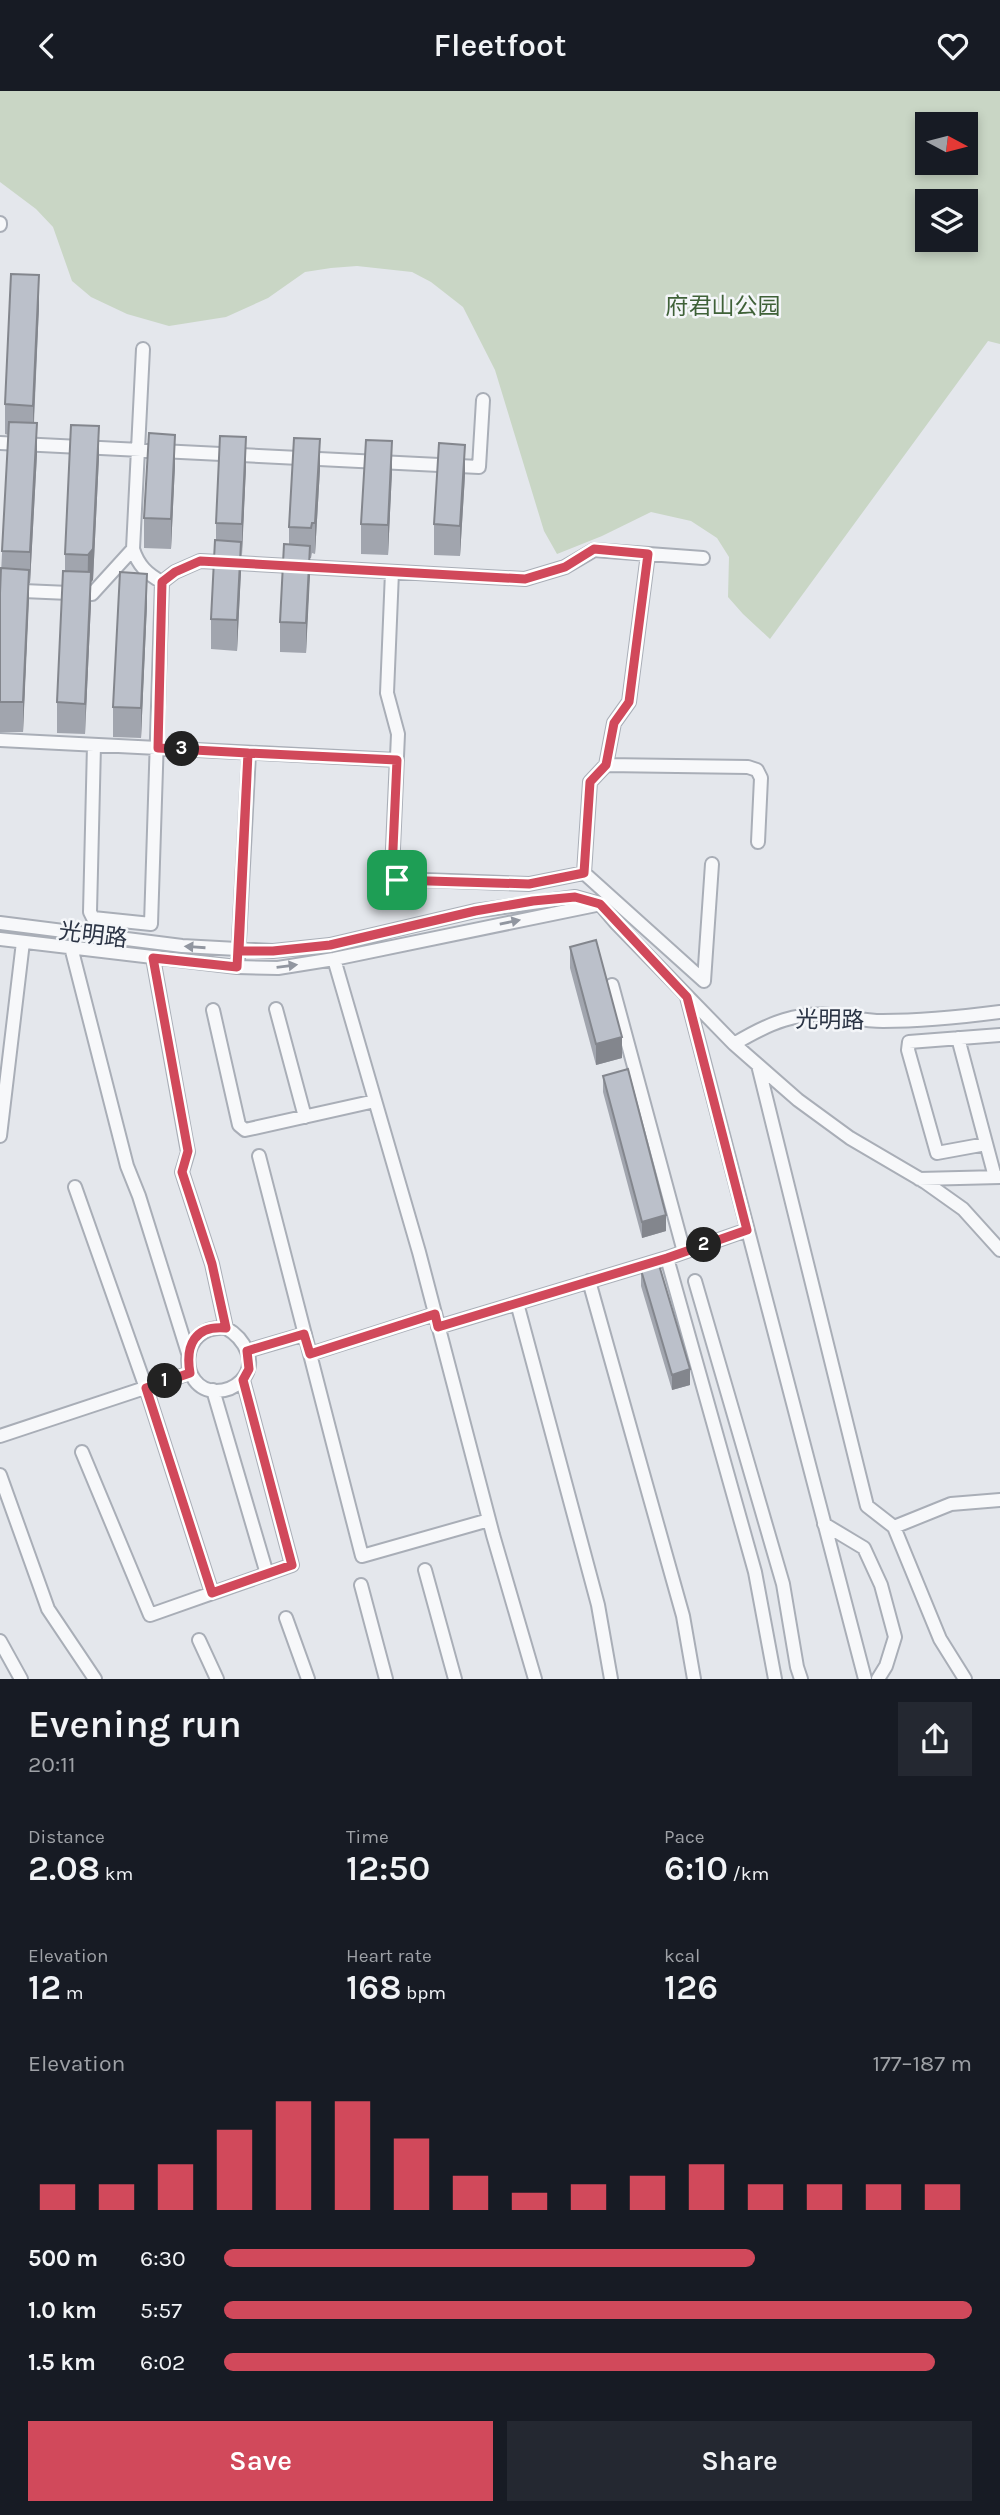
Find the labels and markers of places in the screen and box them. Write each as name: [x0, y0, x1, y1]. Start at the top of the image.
pin: 3: [164, 731, 200, 767]
pin: [367, 850, 427, 910]
pin: 2: [686, 1227, 722, 1263]
pin: 1: [148, 1363, 182, 1399]

